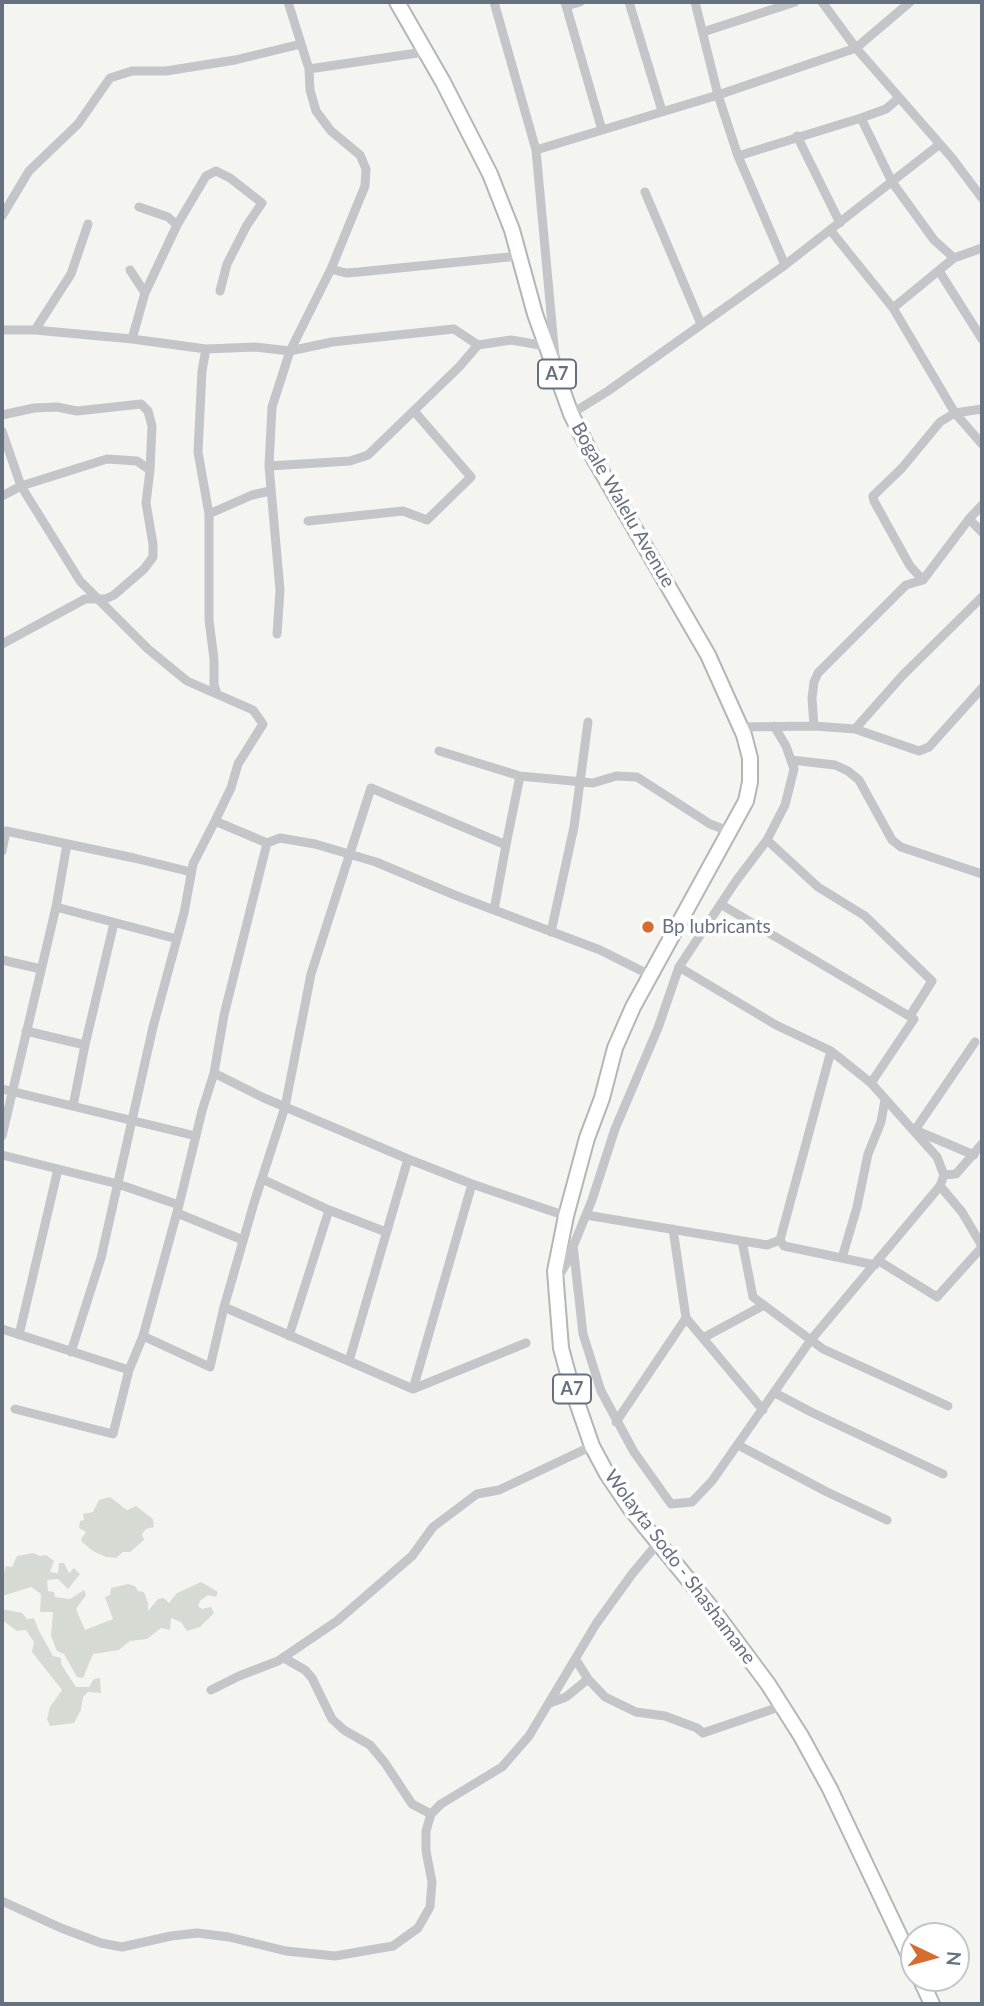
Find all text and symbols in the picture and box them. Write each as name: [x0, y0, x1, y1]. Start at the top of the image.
road number: A7: [538, 360, 576, 388]
street label: Bogale Walelu Avenue: [566, 418, 680, 592]
place label: Bp lubricants: [662, 916, 771, 938]
marker: Bp lubricants: [640, 919, 656, 935]
road number: A7: [553, 1374, 591, 1404]
street label: Wolayta Sodo - Shashamane: [599, 1465, 761, 1669]
north arrow: [900, 1922, 970, 1992]
text: N: [942, 1950, 967, 1967]

